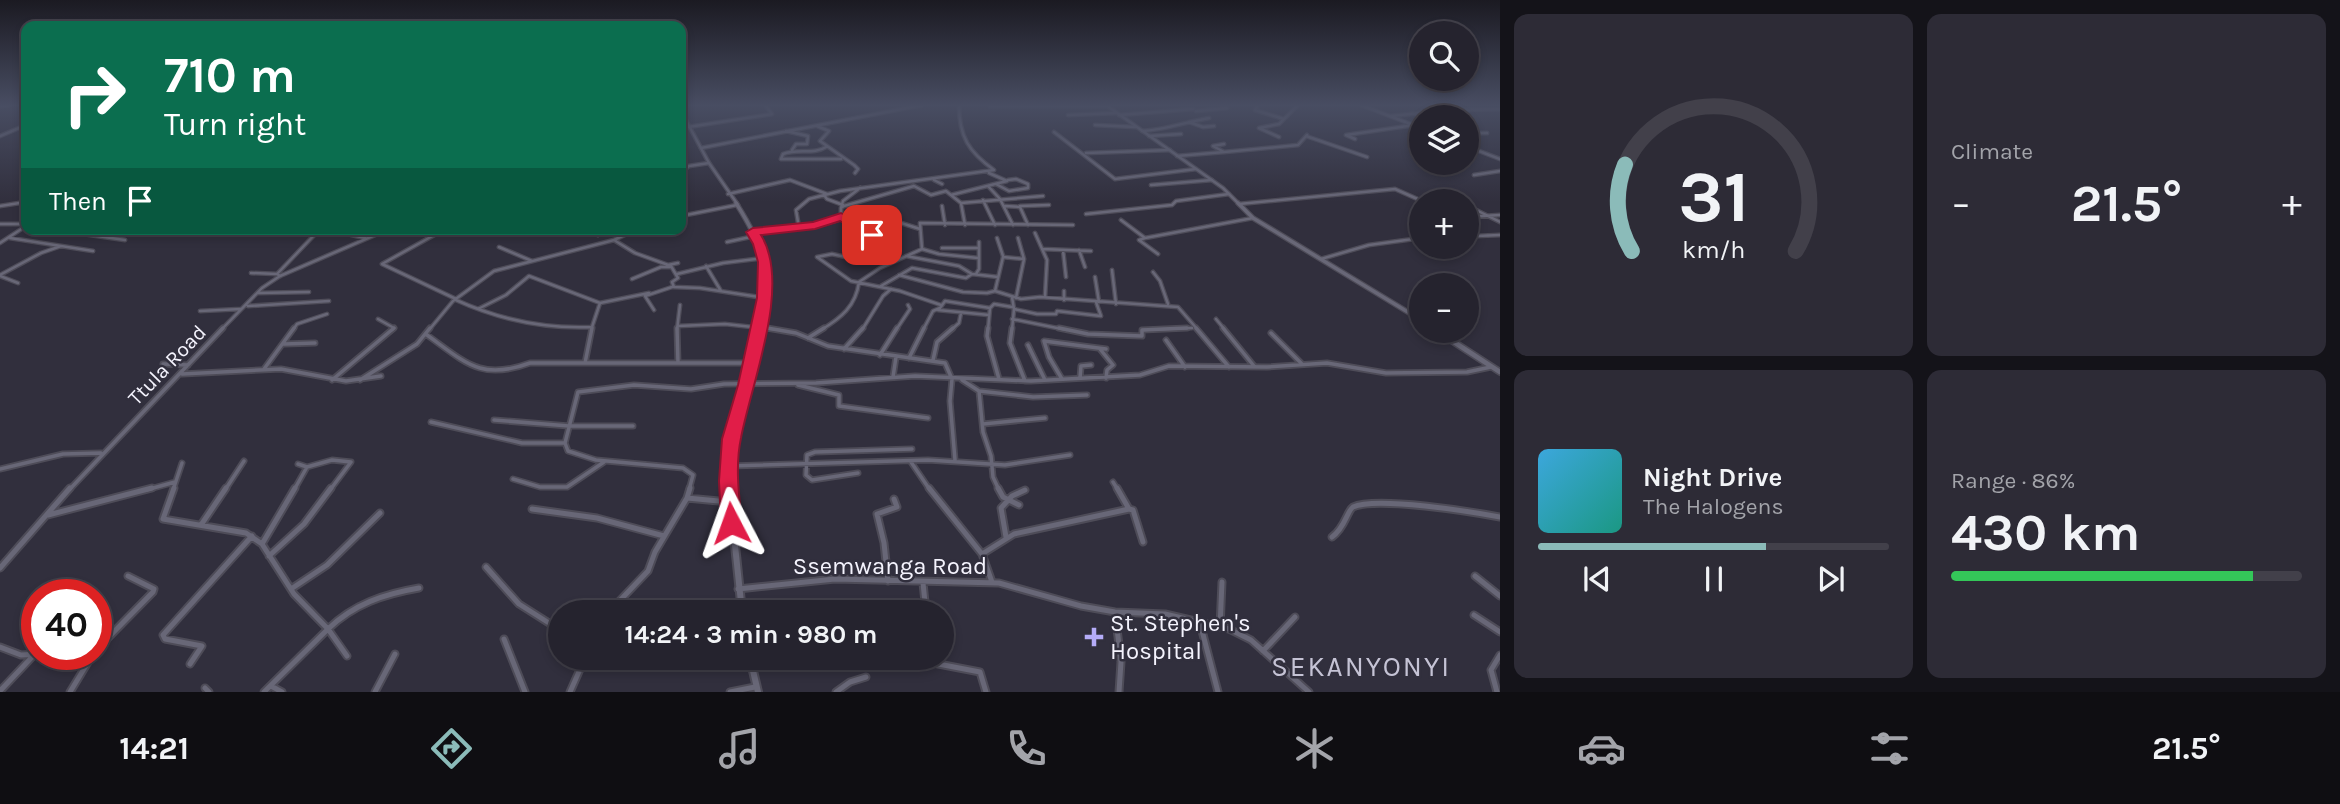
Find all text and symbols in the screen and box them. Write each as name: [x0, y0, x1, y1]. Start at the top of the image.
map controls: [1409, 21, 1479, 343]
button: search: [1409, 21, 1479, 91]
text: 710 m: [164, 47, 296, 104]
icon: right: [49, 49, 140, 140]
button: layers: [1409, 105, 1479, 175]
text: Turn right: [164, 106, 306, 143]
text: Climate: [1951, 138, 2033, 165]
text: 31: [1678, 154, 1749, 239]
text: 21.5°: [2071, 173, 2182, 234]
text: −: [1951, 181, 1971, 226]
text: +: [2282, 181, 2302, 226]
icon: arrive: [121, 182, 159, 220]
text: Then: [49, 186, 107, 217]
button: +: [1409, 189, 1479, 259]
pin: [842, 205, 902, 265]
icon: arrive: [853, 216, 891, 254]
text: km/h: [1682, 235, 1745, 264]
button: −: [1409, 273, 1479, 343]
street label: Ttula Road: [123, 320, 211, 410]
text: Night Drive: [1643, 462, 1782, 493]
text: Range · 86%: [1951, 467, 2075, 494]
position arrow: [694, 486, 768, 560]
text: The Halogens: [1643, 493, 1783, 520]
text: 430 km: [1951, 502, 2140, 563]
street label: Ssemwanga Road: [793, 552, 987, 580]
icon: previous: [1578, 560, 1616, 598]
icon: pause: [1695, 560, 1733, 598]
icon: next: [1812, 560, 1850, 598]
speed limit sign: 40: [21, 579, 112, 670]
place label: St. Stephen's Hospital: [1110, 609, 1251, 665]
text: 14:24 · 3 min · 980 m: [625, 619, 877, 650]
marker: St. Stephen's Hospital: [1084, 627, 1104, 647]
district label: SEKANYONYI: [1271, 650, 1451, 683]
icon: directions: [427, 724, 476, 773]
icon: music: [715, 724, 764, 773]
icon: phone: [1002, 724, 1051, 773]
icon: climate: [1290, 724, 1339, 773]
icon: car: [1577, 724, 1626, 773]
icon: filters: [1865, 724, 1914, 773]
text: 14:21: [119, 730, 189, 767]
text: 21.5°: [2152, 730, 2221, 767]

